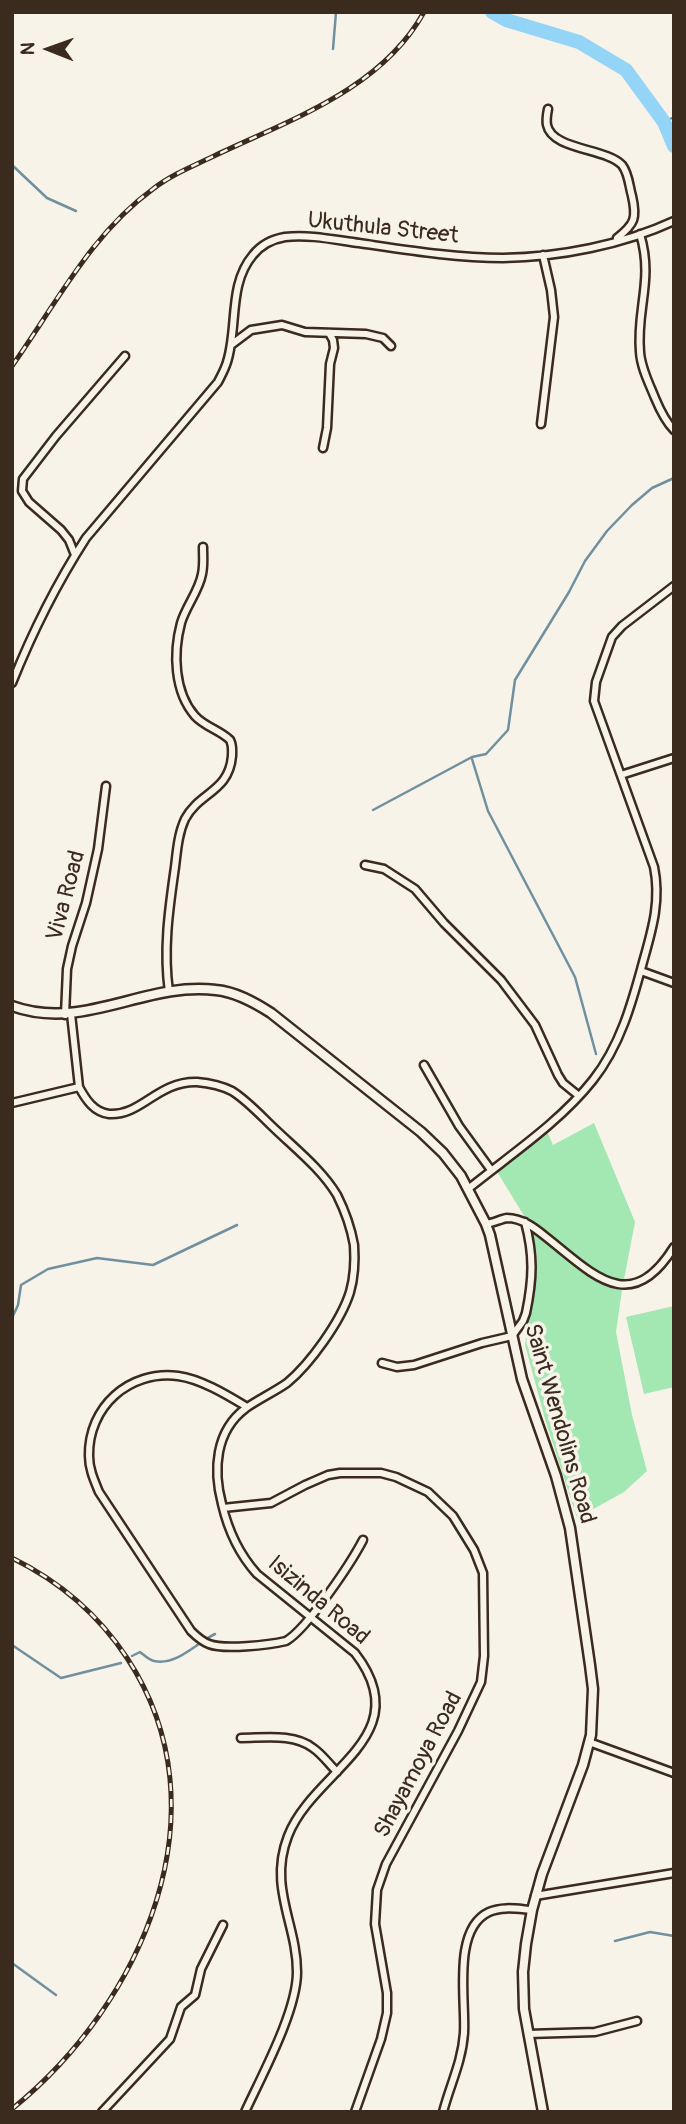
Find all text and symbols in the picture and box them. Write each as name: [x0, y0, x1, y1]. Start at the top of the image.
north arrow: [14, 14, 84, 84]
text: N: [16, 42, 40, 55]
street label: Ukuthula Street: [306, 207, 460, 251]
street label: Viva Road: [42, 848, 92, 944]
street label: Saint Wendolins Road: [517, 1321, 601, 1527]
street label: Isizinda Road: [262, 1550, 374, 1652]
street label: Shayamoya Road: [369, 1687, 469, 1843]

